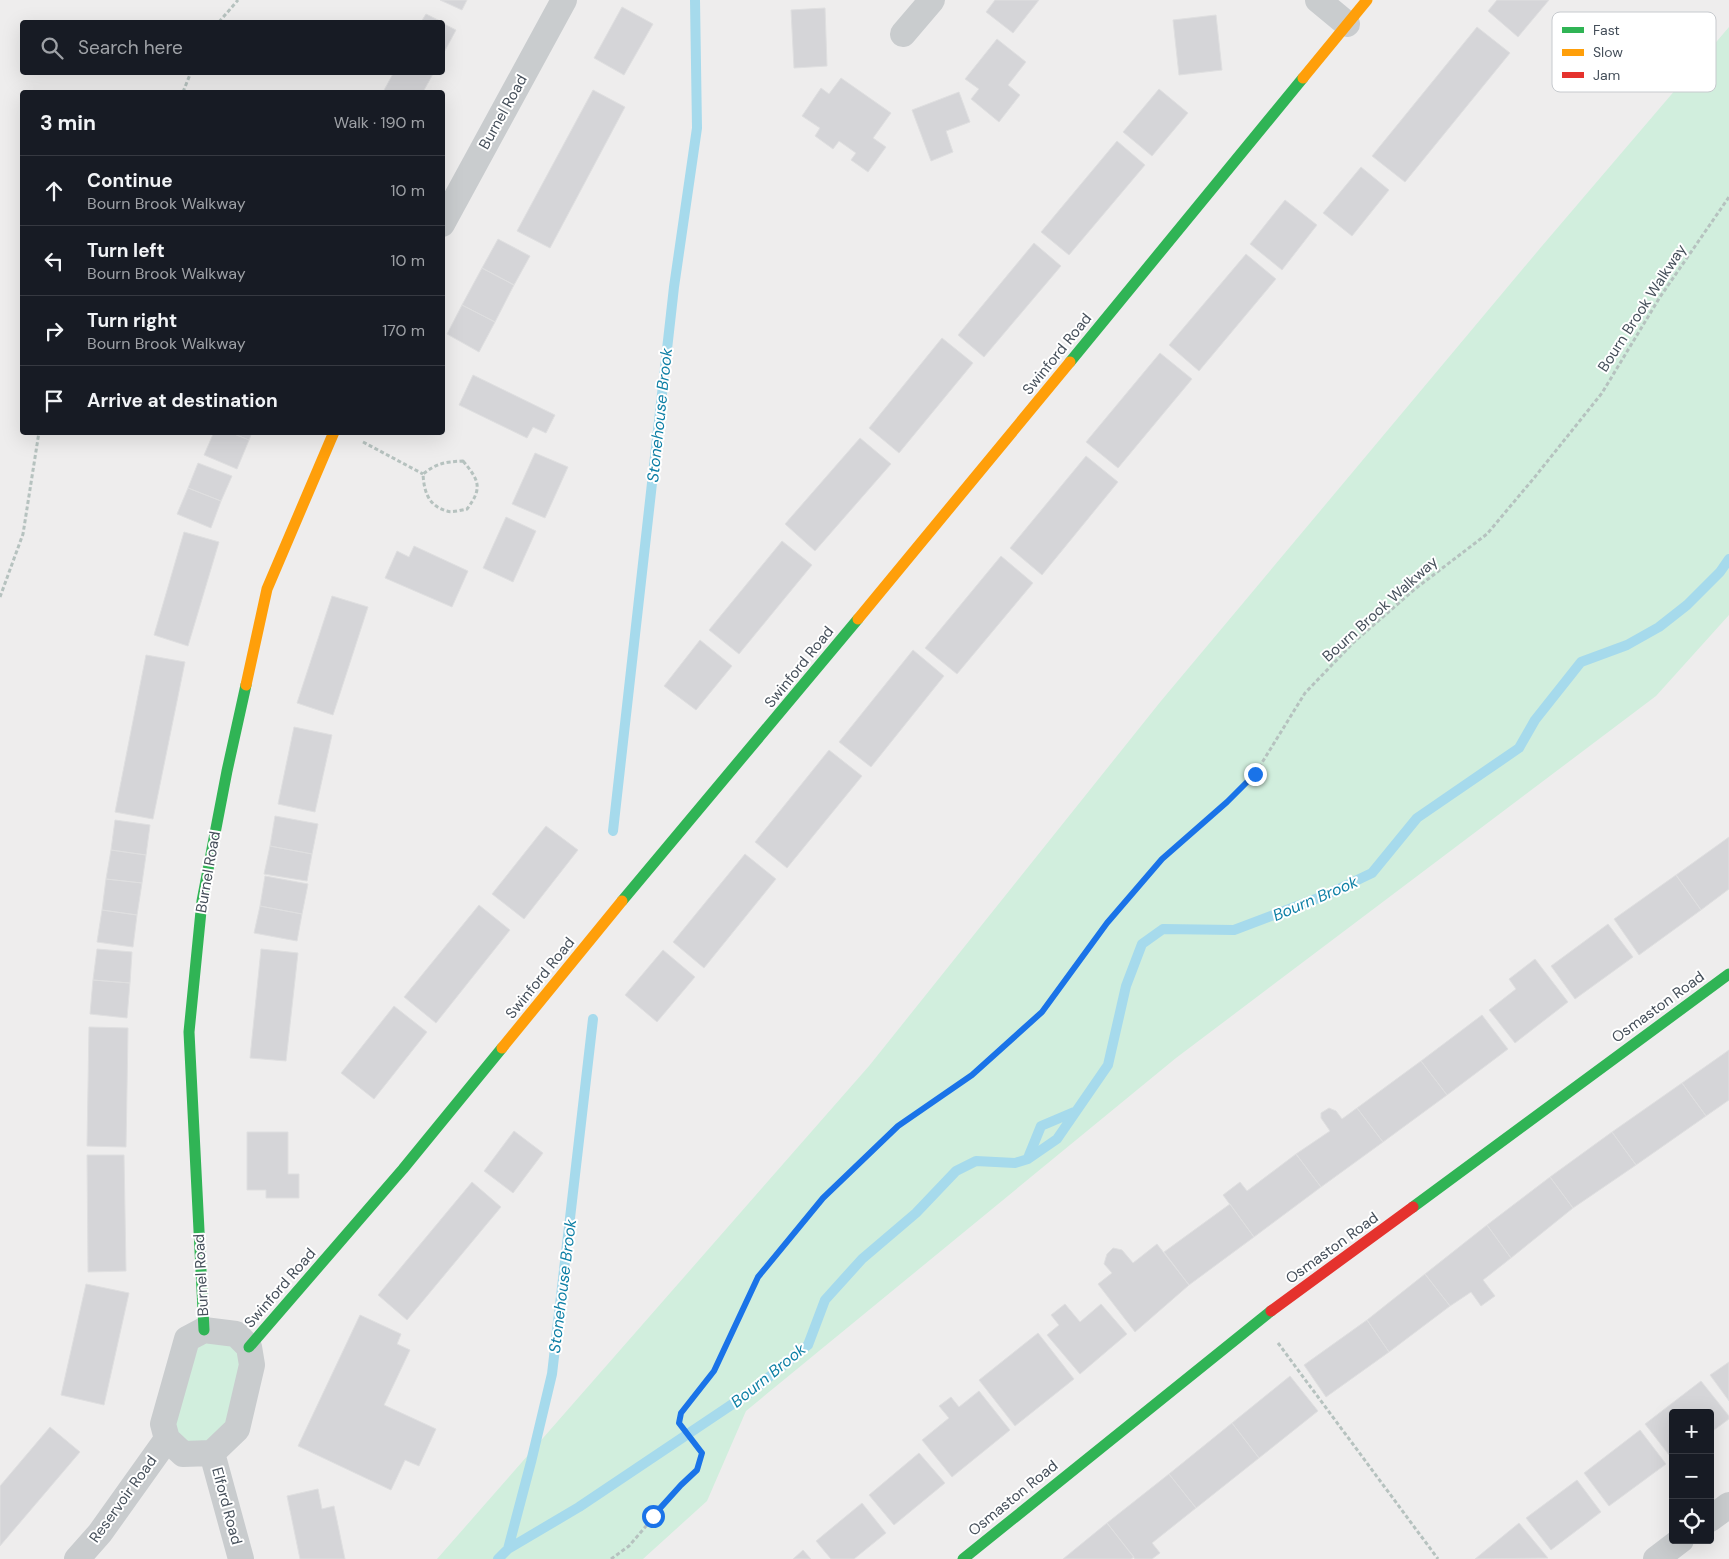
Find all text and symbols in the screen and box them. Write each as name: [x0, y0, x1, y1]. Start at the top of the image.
legend: [1552, 12, 1716, 92]
search box: [20, 20, 445, 75]
text: Fast: [1593, 21, 1620, 39]
icon: search: [38, 34, 66, 62]
text: Search here: [78, 35, 183, 60]
text: Slow: [1593, 43, 1623, 61]
text: Jam: [1593, 66, 1620, 84]
street label: Burnel Road: [474, 71, 532, 153]
text: 3 min: [40, 109, 96, 137]
text: Walk · 190 m: [334, 112, 425, 133]
text: Continue: [87, 168, 173, 193]
icon: ahead: [40, 177, 68, 205]
text: 10 m: [391, 180, 425, 201]
text: Bourn Brook Walkway: [87, 193, 246, 214]
text: Turn left: [87, 238, 165, 263]
street label: Bourn Brook Walkway: [1593, 240, 1691, 376]
icon: left: [40, 247, 68, 275]
text: 10 m: [391, 250, 425, 271]
text: Bourn Brook Walkway: [87, 263, 246, 284]
text: Turn right: [87, 308, 177, 333]
street label: Swinford Road: [1018, 309, 1096, 399]
icon: right: [40, 317, 68, 345]
text: 170 m: [382, 320, 425, 341]
text: Bourn Brook Walkway: [87, 333, 246, 354]
water label: Stonehouse Brook: [642, 346, 677, 483]
icon: arrive: [40, 387, 68, 415]
text: Arrive at destination: [87, 388, 278, 413]
street label: Bourn Brook Walkway: [1318, 551, 1442, 666]
street label: Swinford Road: [760, 622, 838, 712]
route end: [1244, 763, 1267, 786]
street label: Burnel Road: [191, 830, 225, 914]
water label: Bourn Brook: [1269, 871, 1362, 926]
street label: Swinford Road: [501, 933, 579, 1023]
street label: Osmaston Road: [1608, 967, 1708, 1047]
street label: Osmaston Road: [1282, 1208, 1382, 1288]
water label: Stonehouse Brook: [544, 1217, 581, 1354]
street label: Burnel Road: [189, 1233, 213, 1317]
street label: Swinford Road: [240, 1244, 320, 1332]
water label: Bourn Brook: [727, 1338, 811, 1412]
map controls: [1669, 1409, 1714, 1544]
button: +: [1669, 1409, 1714, 1454]
street label: Reservoir Road: [85, 1451, 161, 1547]
button: −: [1669, 1454, 1714, 1499]
street label: Osmaston Road: [964, 1456, 1062, 1540]
street label: Elford Road: [207, 1465, 247, 1547]
button: locate: [1669, 1499, 1714, 1544]
route start: [642, 1505, 665, 1528]

